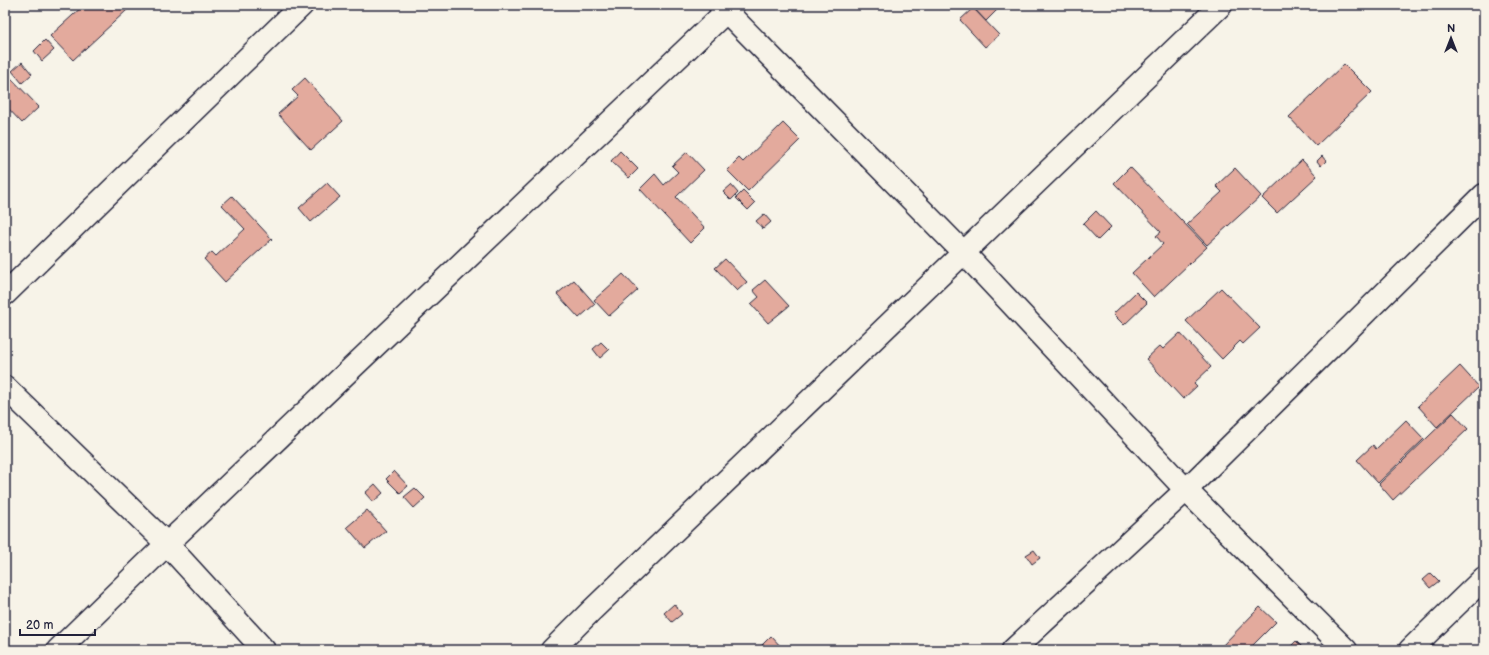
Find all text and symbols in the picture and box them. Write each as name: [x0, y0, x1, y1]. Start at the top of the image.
north arrow: [1431, 18, 1471, 58]
text: N: [1447, 22, 1455, 35]
scale bar: [20, 611, 95, 637]
text: 20 m: [26, 618, 53, 633]

